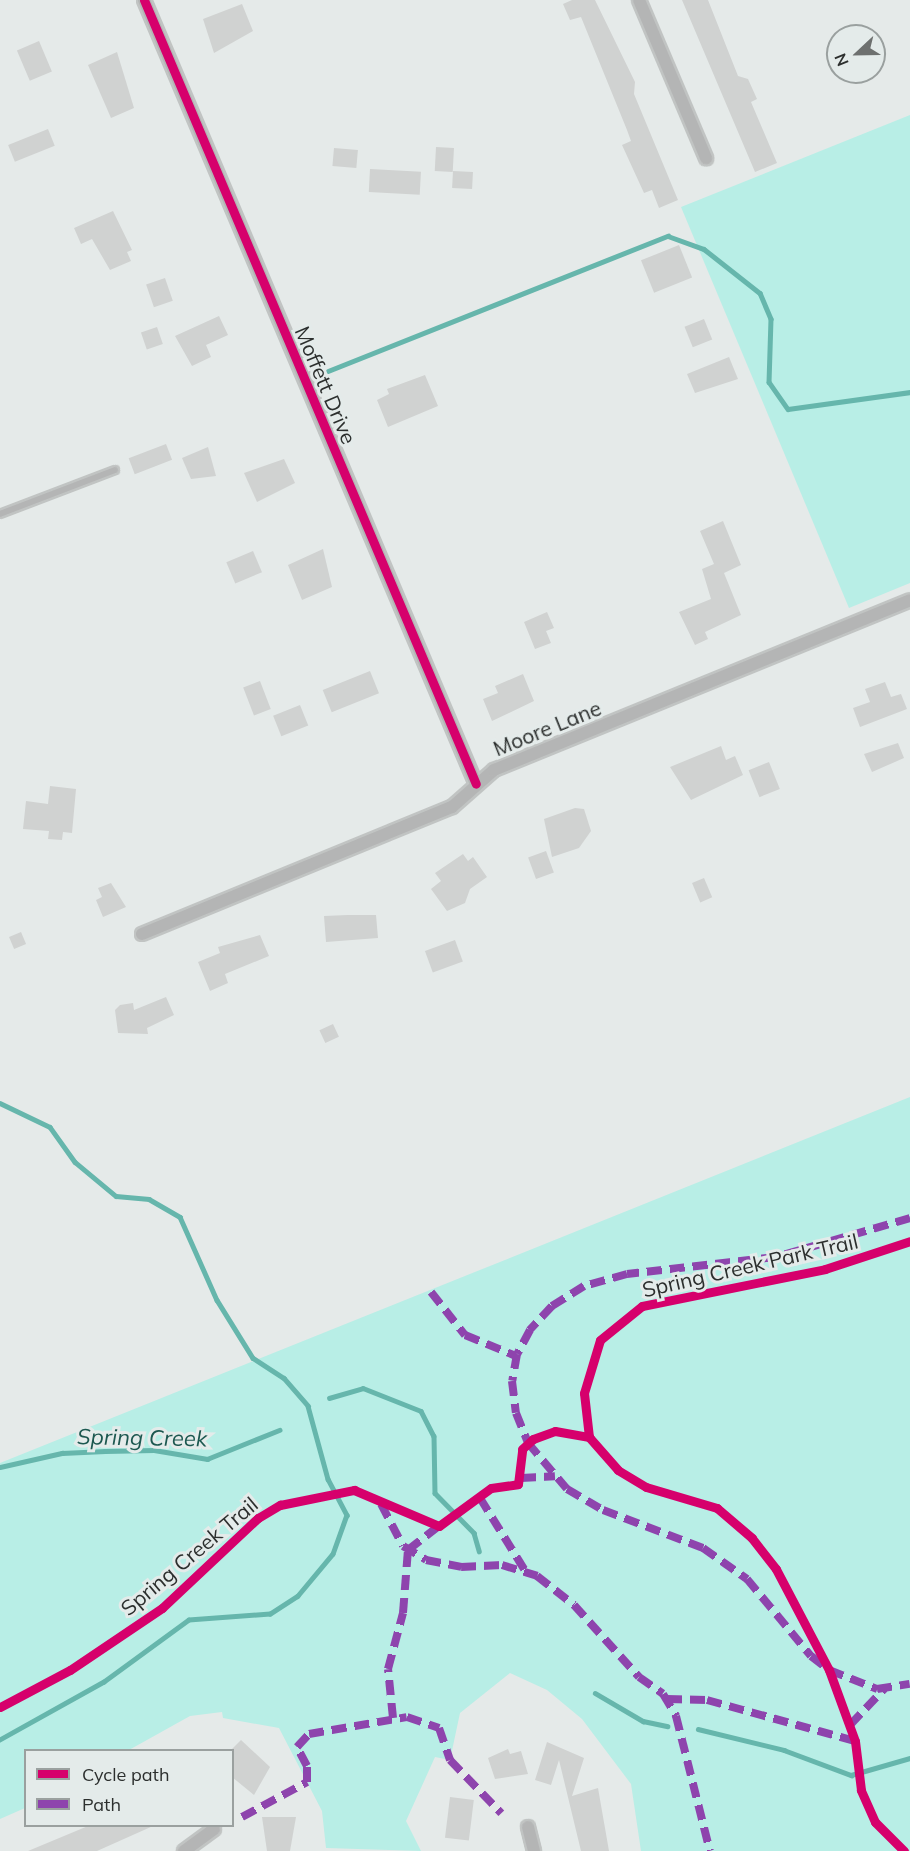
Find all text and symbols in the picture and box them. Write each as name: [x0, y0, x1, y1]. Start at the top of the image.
north arrow: [826, 24, 886, 84]
text: N: [830, 51, 853, 69]
street label: Moffett Drive: [290, 322, 362, 448]
street label: Moore Lane: [489, 695, 605, 761]
street label: Spring Creek Park Trail: [640, 1228, 860, 1302]
water label: Spring Creek: [77, 1424, 207, 1452]
street label: Spring Creek Trail: [115, 1491, 263, 1621]
legend: [24, 1749, 234, 1827]
text: Cycle path: [82, 1763, 169, 1786]
text: Path: [82, 1793, 121, 1816]

